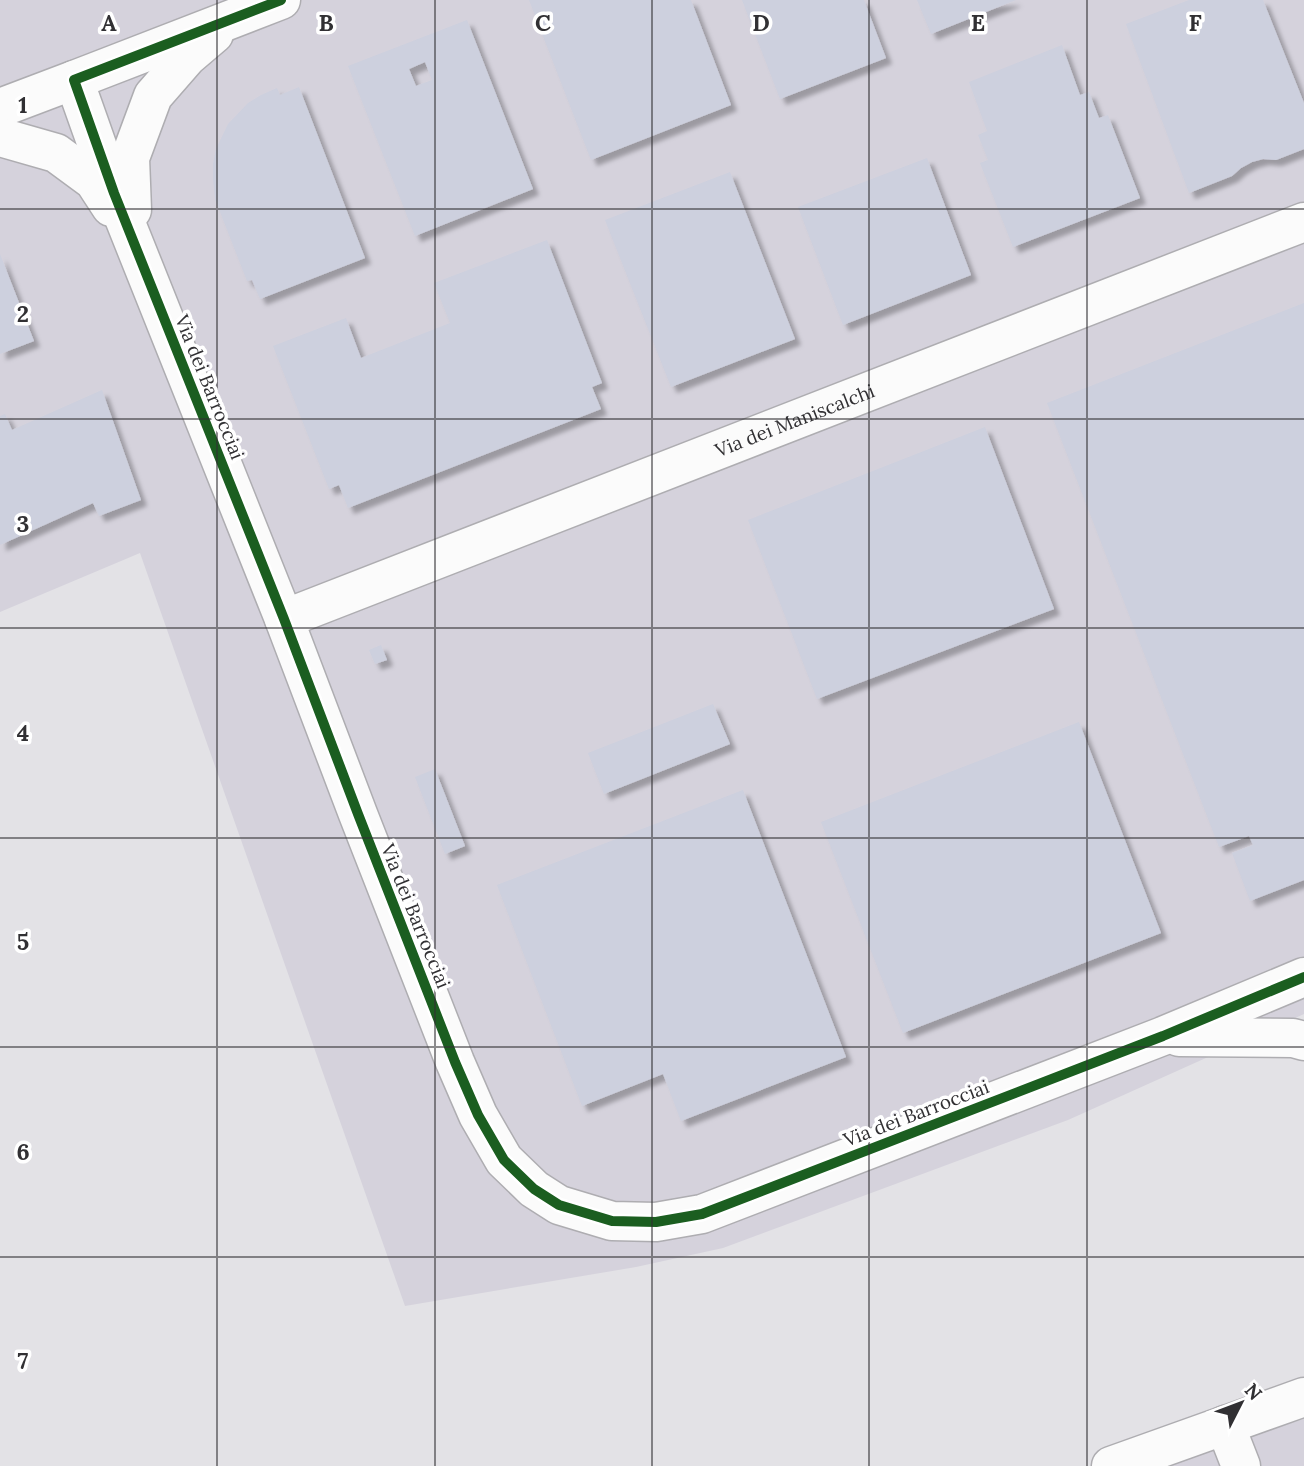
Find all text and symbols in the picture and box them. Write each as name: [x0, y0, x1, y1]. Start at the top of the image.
text: A: [101, 8, 117, 37]
text: B: [318, 8, 334, 37]
text: C: [535, 8, 551, 37]
text: D: [752, 8, 770, 37]
text: E: [971, 8, 985, 37]
text: F: [1188, 8, 1202, 37]
text: 1: [18, 90, 28, 119]
text: 2: [17, 299, 29, 328]
street label: Via dei Barrocciai: [170, 310, 250, 463]
street label: Via dei Maniscalchi: [711, 378, 878, 462]
text: 3: [17, 509, 29, 538]
text: 4: [17, 718, 29, 747]
street label: Via dei Barrocciai: [376, 839, 456, 992]
text: 5: [17, 927, 29, 956]
street label: Via dei Barrocciai: [839, 1074, 992, 1152]
text: 6: [16, 1137, 30, 1166]
text: 7: [18, 1346, 29, 1375]
north arrow: [1206, 1368, 1276, 1438]
text: N: [1240, 1378, 1268, 1405]

